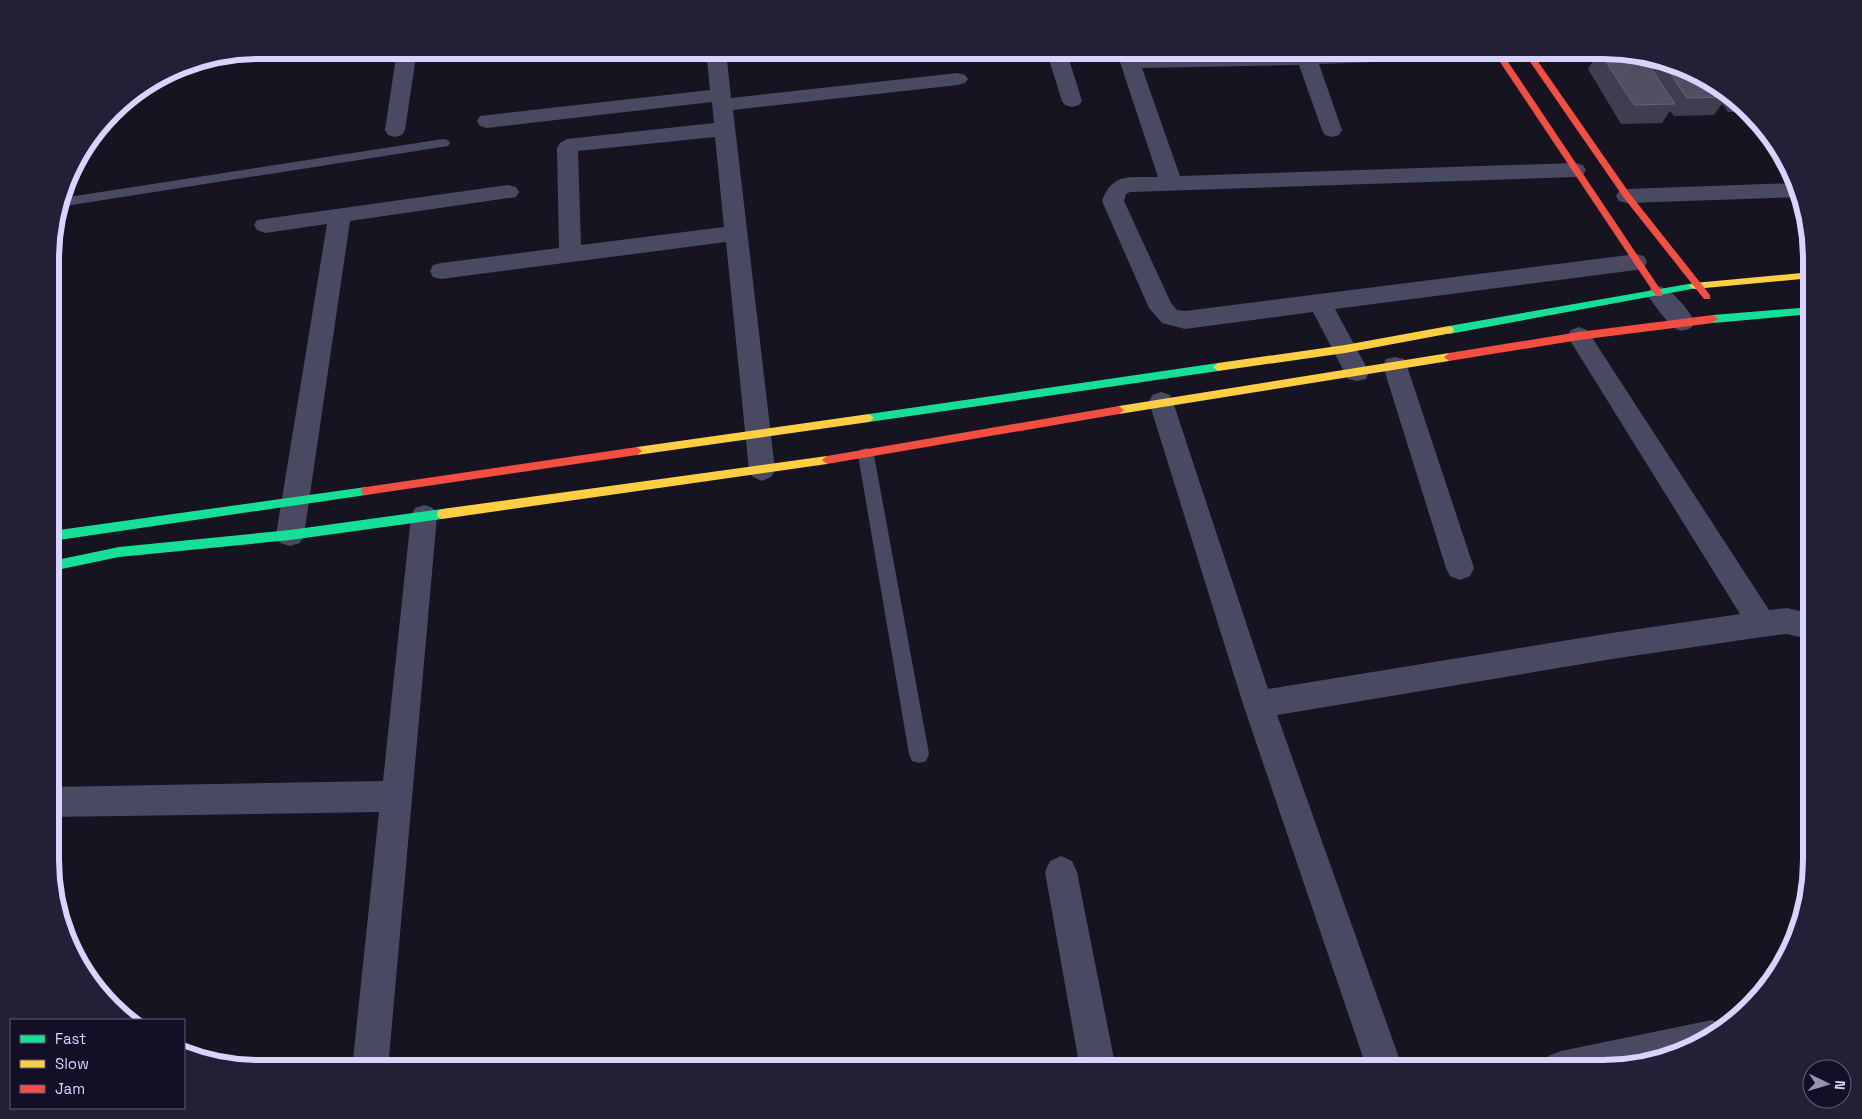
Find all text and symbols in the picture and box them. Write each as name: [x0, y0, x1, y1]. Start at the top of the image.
legend: [10, 1019, 185, 1109]
text: Fast: [55, 1029, 86, 1048]
text: Slow: [55, 1054, 89, 1073]
north arrow: [1802, 1059, 1852, 1109]
text: Jam: [55, 1079, 85, 1098]
text: N: [1831, 1080, 1849, 1091]

